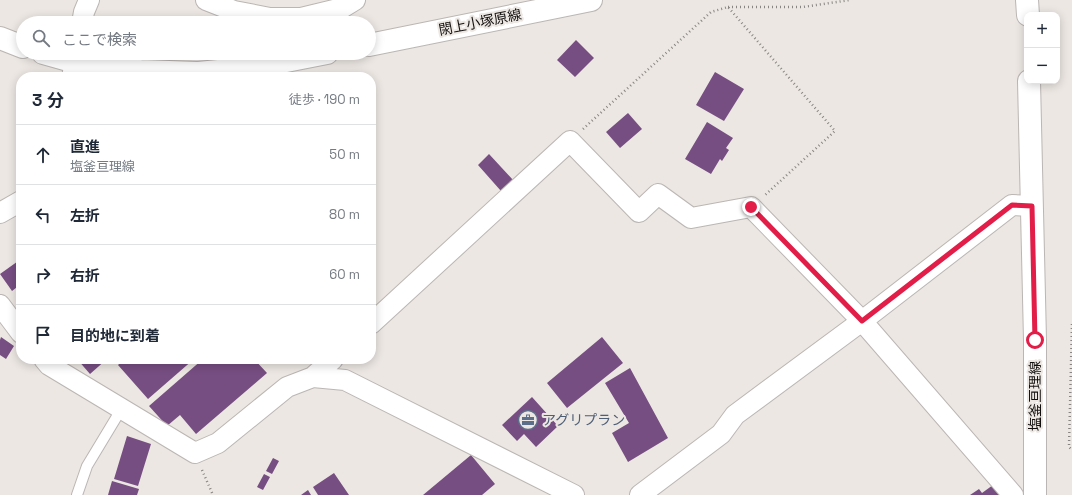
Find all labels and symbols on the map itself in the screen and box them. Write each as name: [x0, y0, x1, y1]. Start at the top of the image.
street label: 閖上小塚原線: [437, 5, 523, 39]
route end: [742, 198, 760, 216]
route start: [1026, 331, 1044, 349]
street label: 塩釜亘理線: [1026, 361, 1044, 431]
office icon: アグリプラン: [517, 409, 539, 431]
place label: アグリプラン: [542, 411, 625, 429]

